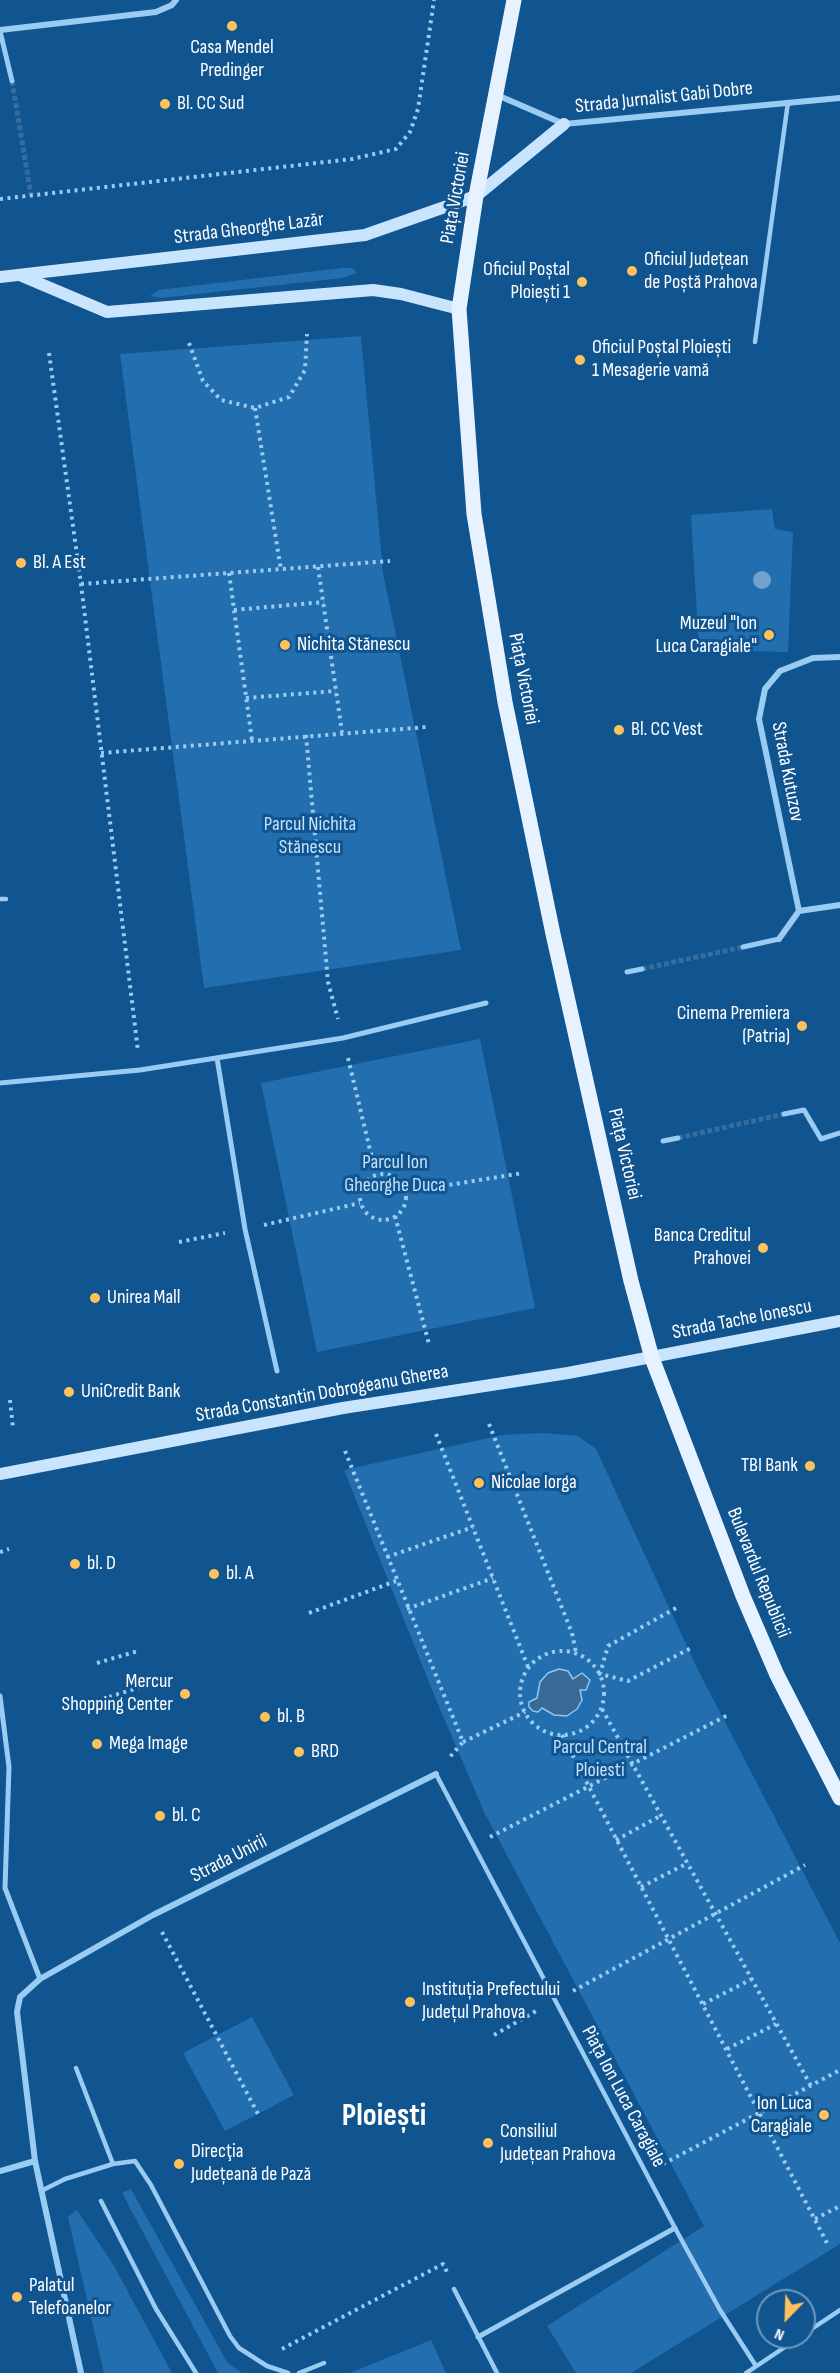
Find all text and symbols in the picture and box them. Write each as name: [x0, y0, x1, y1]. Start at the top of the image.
marker: Casa Mendel Predinger: [225, 19, 239, 33]
place label: Casa Mendel Predinger: [190, 36, 274, 83]
street label: Strada Jurnalist Gabi Dobre: [574, 77, 754, 119]
place label: Bl. CC Sud: [177, 92, 244, 116]
marker: Bl. CC Sud: [158, 97, 172, 111]
street label: Piața Victoriei: [436, 150, 476, 246]
street label: Strada Gheorghe Lazăr: [173, 208, 325, 250]
place label: Oficiul Județean de Poștă Prahova: [644, 248, 758, 295]
place label: Oficiul Poștal Ploiești 1: [483, 258, 570, 305]
marker: Oficiul Județean de Poștă Prahova: [625, 264, 639, 278]
marker: Oficiul Poștal Ploiești 1: [575, 275, 589, 289]
place label: Oficiul Poștal Ploiești 1 Mesagerie vamă: [592, 336, 731, 383]
marker: Oficiul Poștal Ploiești 1 Mesagerie vamă: [573, 353, 587, 367]
place label: Bl. A Est: [33, 551, 86, 575]
marker: Bl. A Est: [14, 556, 28, 570]
place label: Muzeul "Ion Luca Caragiale": [655, 612, 757, 659]
marker: Muzeul "Ion Luca Caragiale": [762, 628, 776, 642]
street label: Piața Victoriei: [502, 631, 544, 727]
place label: Nichita Stănescu: [297, 633, 410, 657]
marker: Nichita Stănescu: [278, 638, 292, 652]
place label: Bl. CC Vest: [631, 718, 703, 742]
street label: Strada Kutuzov: [766, 720, 808, 824]
marker: Bl. CC Vest: [612, 723, 626, 737]
park label: Parcul Nichita Stănescu: [264, 813, 356, 860]
place label: Cinema Premiera (Patria): [677, 1002, 790, 1049]
marker: Cinema Premiera (Patria): [795, 1019, 809, 1033]
street label: Piața Victoriei: [602, 1106, 646, 1202]
park label: Parcul Ion Gheorghe Duca: [344, 1151, 446, 1198]
place label: Banca Creditul Prahovei: [654, 1224, 751, 1271]
marker: Banca Creditul Prahovei: [756, 1241, 770, 1255]
place label: Unirea Mall: [107, 1286, 181, 1310]
marker: Unirea Mall: [88, 1291, 102, 1305]
street label: Strada Tache Ionescu: [670, 1295, 814, 1345]
street label: Strada Constantin Dobrogeanu Gherea: [194, 1360, 450, 1428]
place label: UniCredit Bank: [81, 1380, 180, 1404]
marker: UniCredit Bank: [62, 1385, 76, 1399]
place label: TBI Bank: [741, 1454, 798, 1478]
marker: TBI Bank: [803, 1459, 817, 1473]
place label: Nicolae Iorga: [491, 1471, 577, 1495]
marker: Nicolae Iorga: [472, 1476, 486, 1490]
street label: Bulevardul Republicii: [721, 1504, 795, 1642]
place label: bl. D: [87, 1552, 116, 1576]
marker: bl. D: [68, 1557, 82, 1571]
place label: bl. A: [226, 1562, 254, 1586]
marker: bl. A: [207, 1567, 221, 1581]
place label: Mercur Shopping Center: [62, 1670, 173, 1717]
marker: Mercur Shopping Center: [178, 1687, 192, 1701]
place label: bl. B: [277, 1705, 305, 1729]
marker: bl. B: [258, 1710, 272, 1724]
place label: Mega Image: [109, 1732, 188, 1756]
park label: Parcul Central Ploiesti: [553, 1736, 647, 1783]
marker: Mega Image: [90, 1737, 104, 1751]
place label: BRD: [311, 1740, 339, 1764]
marker: BRD: [292, 1745, 306, 1759]
place label: bl. C: [172, 1804, 201, 1828]
marker: bl. C: [153, 1809, 167, 1823]
street label: Strada Unirii: [187, 1830, 271, 1888]
place label: Instituția Prefectului Județul Prahova: [422, 1978, 560, 2025]
marker: Instituția Prefectului Județul Prahova: [403, 1995, 417, 2009]
street label: Piața Ion Luca Caragiale: [576, 2022, 670, 2172]
place label: Ion Luca Caragiale: [751, 2092, 812, 2139]
district label: Ploiești: [342, 2098, 426, 2136]
marker: Ion Luca Caragiale: [817, 2108, 831, 2122]
place label: Consiliul Județean Prahova: [500, 2120, 616, 2167]
marker: Consiliul Județean Prahova: [481, 2136, 495, 2150]
place label: Direcţia Județeană de Pază: [191, 2140, 311, 2187]
marker: Direcţia Județeană de Pază: [172, 2157, 186, 2171]
place label: Palatul Telefoanelor: [29, 2274, 111, 2321]
north arrow: [756, 2289, 816, 2349]
marker: Palatul Telefoanelor: [10, 2290, 24, 2304]
text: N: [772, 2324, 787, 2345]

